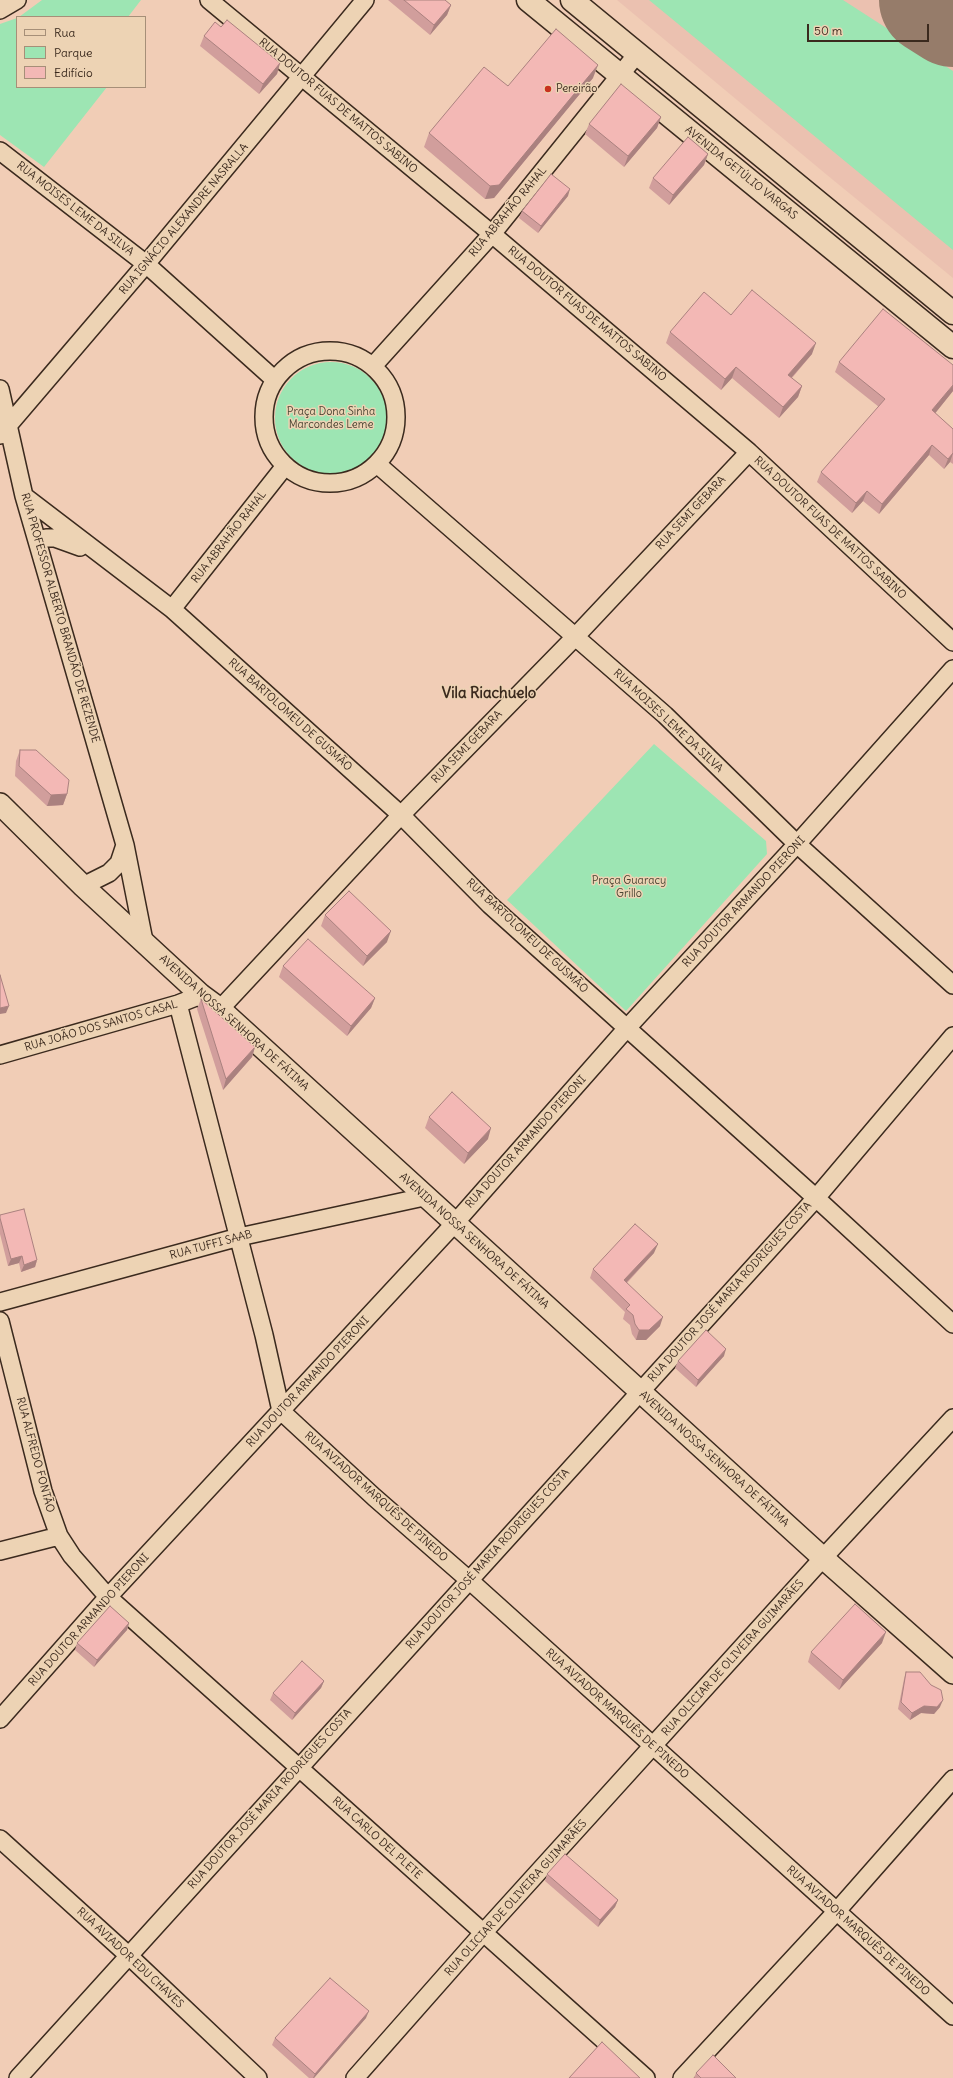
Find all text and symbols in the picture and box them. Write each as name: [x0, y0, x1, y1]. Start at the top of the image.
legend: [16, 16, 146, 88]
scale bar: [809, 16, 931, 42]
text: 50 m: [814, 23, 842, 38]
text: Rua: [54, 25, 75, 40]
street label: RUA DOUTOR FUAS DE MATTOS SABINO: [256, 36, 420, 176]
text: Parque: [54, 45, 93, 60]
text: Edifício: [54, 65, 93, 80]
place label: Pereirão: [556, 82, 597, 96]
marker: Pereirão: [543, 84, 553, 94]
street label: AVENIDA GETÚLIO VARGAS: [682, 123, 800, 223]
street label: RUA IGNÁCIO ALEXANDRE NASRALLA: [117, 141, 251, 297]
street label: RUA MOISES LEME DA SILVA: [14, 159, 136, 259]
street label: RUA ABRAHÃO RAHAL: [466, 164, 550, 260]
street label: RUA DOUTOR FUAS DE MATTOS SABINO: [505, 244, 669, 384]
park label: Praça Dona Sinha Marcondes Leme: [287, 405, 375, 431]
street label: RUA DOUTOR FUAS DE MATTOS SABINO: [751, 454, 909, 602]
street label: RUA SEMI GEBARA: [653, 473, 729, 553]
street label: RUA ABRAHÃO RAHAL: [189, 488, 269, 586]
street label: RUA PROFESSOR ALBERTO BRANDÃO DE REZENDE: [18, 492, 102, 744]
street label: RUA BARTOLOMEU DE GUSMÃO: [225, 656, 355, 774]
street label: RUA MOISES LEME DA SILVA: [610, 667, 726, 775]
district label: Vila Riachuelo: [442, 685, 536, 703]
street label: RUA SEMI GEBARA: [429, 708, 505, 786]
street label: RUA DOUTOR ARMANDO PIERONI: [680, 834, 808, 970]
park label: Praça Guaracy Grillo: [592, 874, 666, 900]
street label: RUA BARTOLOMEU DE GUSMÃO: [463, 876, 591, 996]
street label: AVENIDA NOSSA SENHORA DE FÁTIMA: [156, 952, 312, 1094]
street label: RUA JOÃO DOS SANTOS CASAL: [23, 998, 179, 1054]
street label: RUA DOUTOR ARMANDO PIERONI: [463, 1073, 589, 1211]
street label: AVENIDA NOSSA SENHORA DE FÁTIMA: [396, 1170, 552, 1312]
street label: RUA DOUTOR JOSÉ MARIA RODRIGUES COSTA: [645, 1199, 815, 1385]
street label: RUA TUFFI SAAB: [168, 1228, 254, 1262]
street label: RUA DOUTOR ARMANDO PIERONI: [244, 1314, 372, 1450]
street label: AVENIDA NOSSA SENHORA DE FÁTIMA: [636, 1388, 792, 1530]
street label: RUA ALFREDO FONTÃO: [13, 1396, 57, 1514]
street label: RUA AVIADOR MARQUÊS DE PINEDO: [302, 1429, 450, 1565]
street label: RUA DOUTOR JOSÉ MARIA RODRIGUES COSTA: [403, 1466, 573, 1652]
street label: RUA DOUTOR ARMANDO PIERONI: [26, 1551, 152, 1689]
street label: RUA OLICIAR DE OLIVEIRA GUIMARÃES: [659, 1577, 807, 1739]
street label: RUA AVIADOR MARQUÊS DE PINEDO: [543, 1646, 691, 1782]
street label: RUA DOUTOR JOSÉ MARIA RODRIGUES COSTA: [185, 1706, 355, 1892]
street label: RUA CARLO DEL PLETE: [329, 1794, 425, 1882]
street label: RUA OLICIAR DE OLIVEIRA GUIMARÃES: [442, 1817, 590, 1979]
street label: RUA AVIADOR MARQUÊS DE PINEDO: [784, 1863, 932, 1999]
street label: RUA AVIADOR EDU CHAVES: [74, 1905, 186, 2011]

